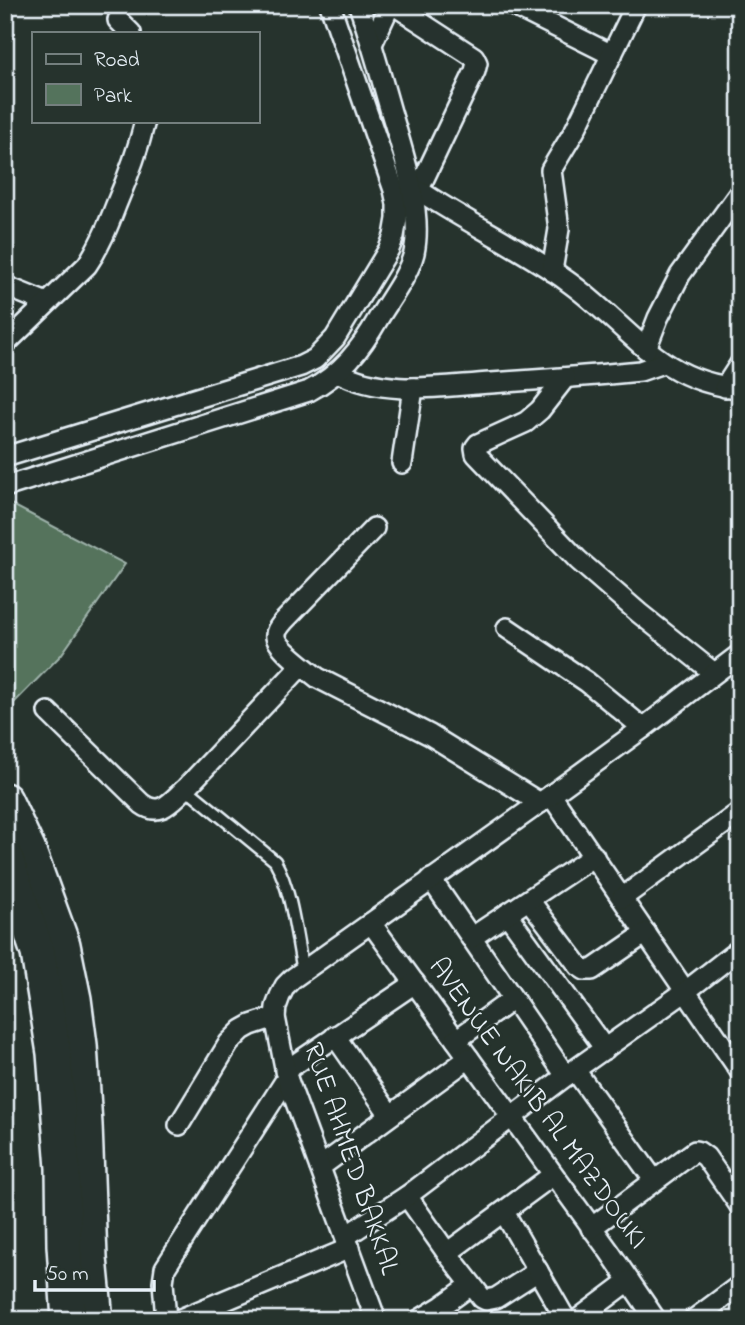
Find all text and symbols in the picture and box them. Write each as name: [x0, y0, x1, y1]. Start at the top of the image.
legend: [32, 32, 259, 122]
text: Road: [94, 46, 140, 76]
text: Park: [94, 82, 133, 112]
street label: AVENUE NAKIB AL MAZDOUKI: [417, 950, 657, 1258]
street label: RUE AHMED BAKKAL: [291, 1037, 409, 1281]
scale bar: [35, 1248, 154, 1292]
text: 50 m: [46, 1260, 89, 1290]

